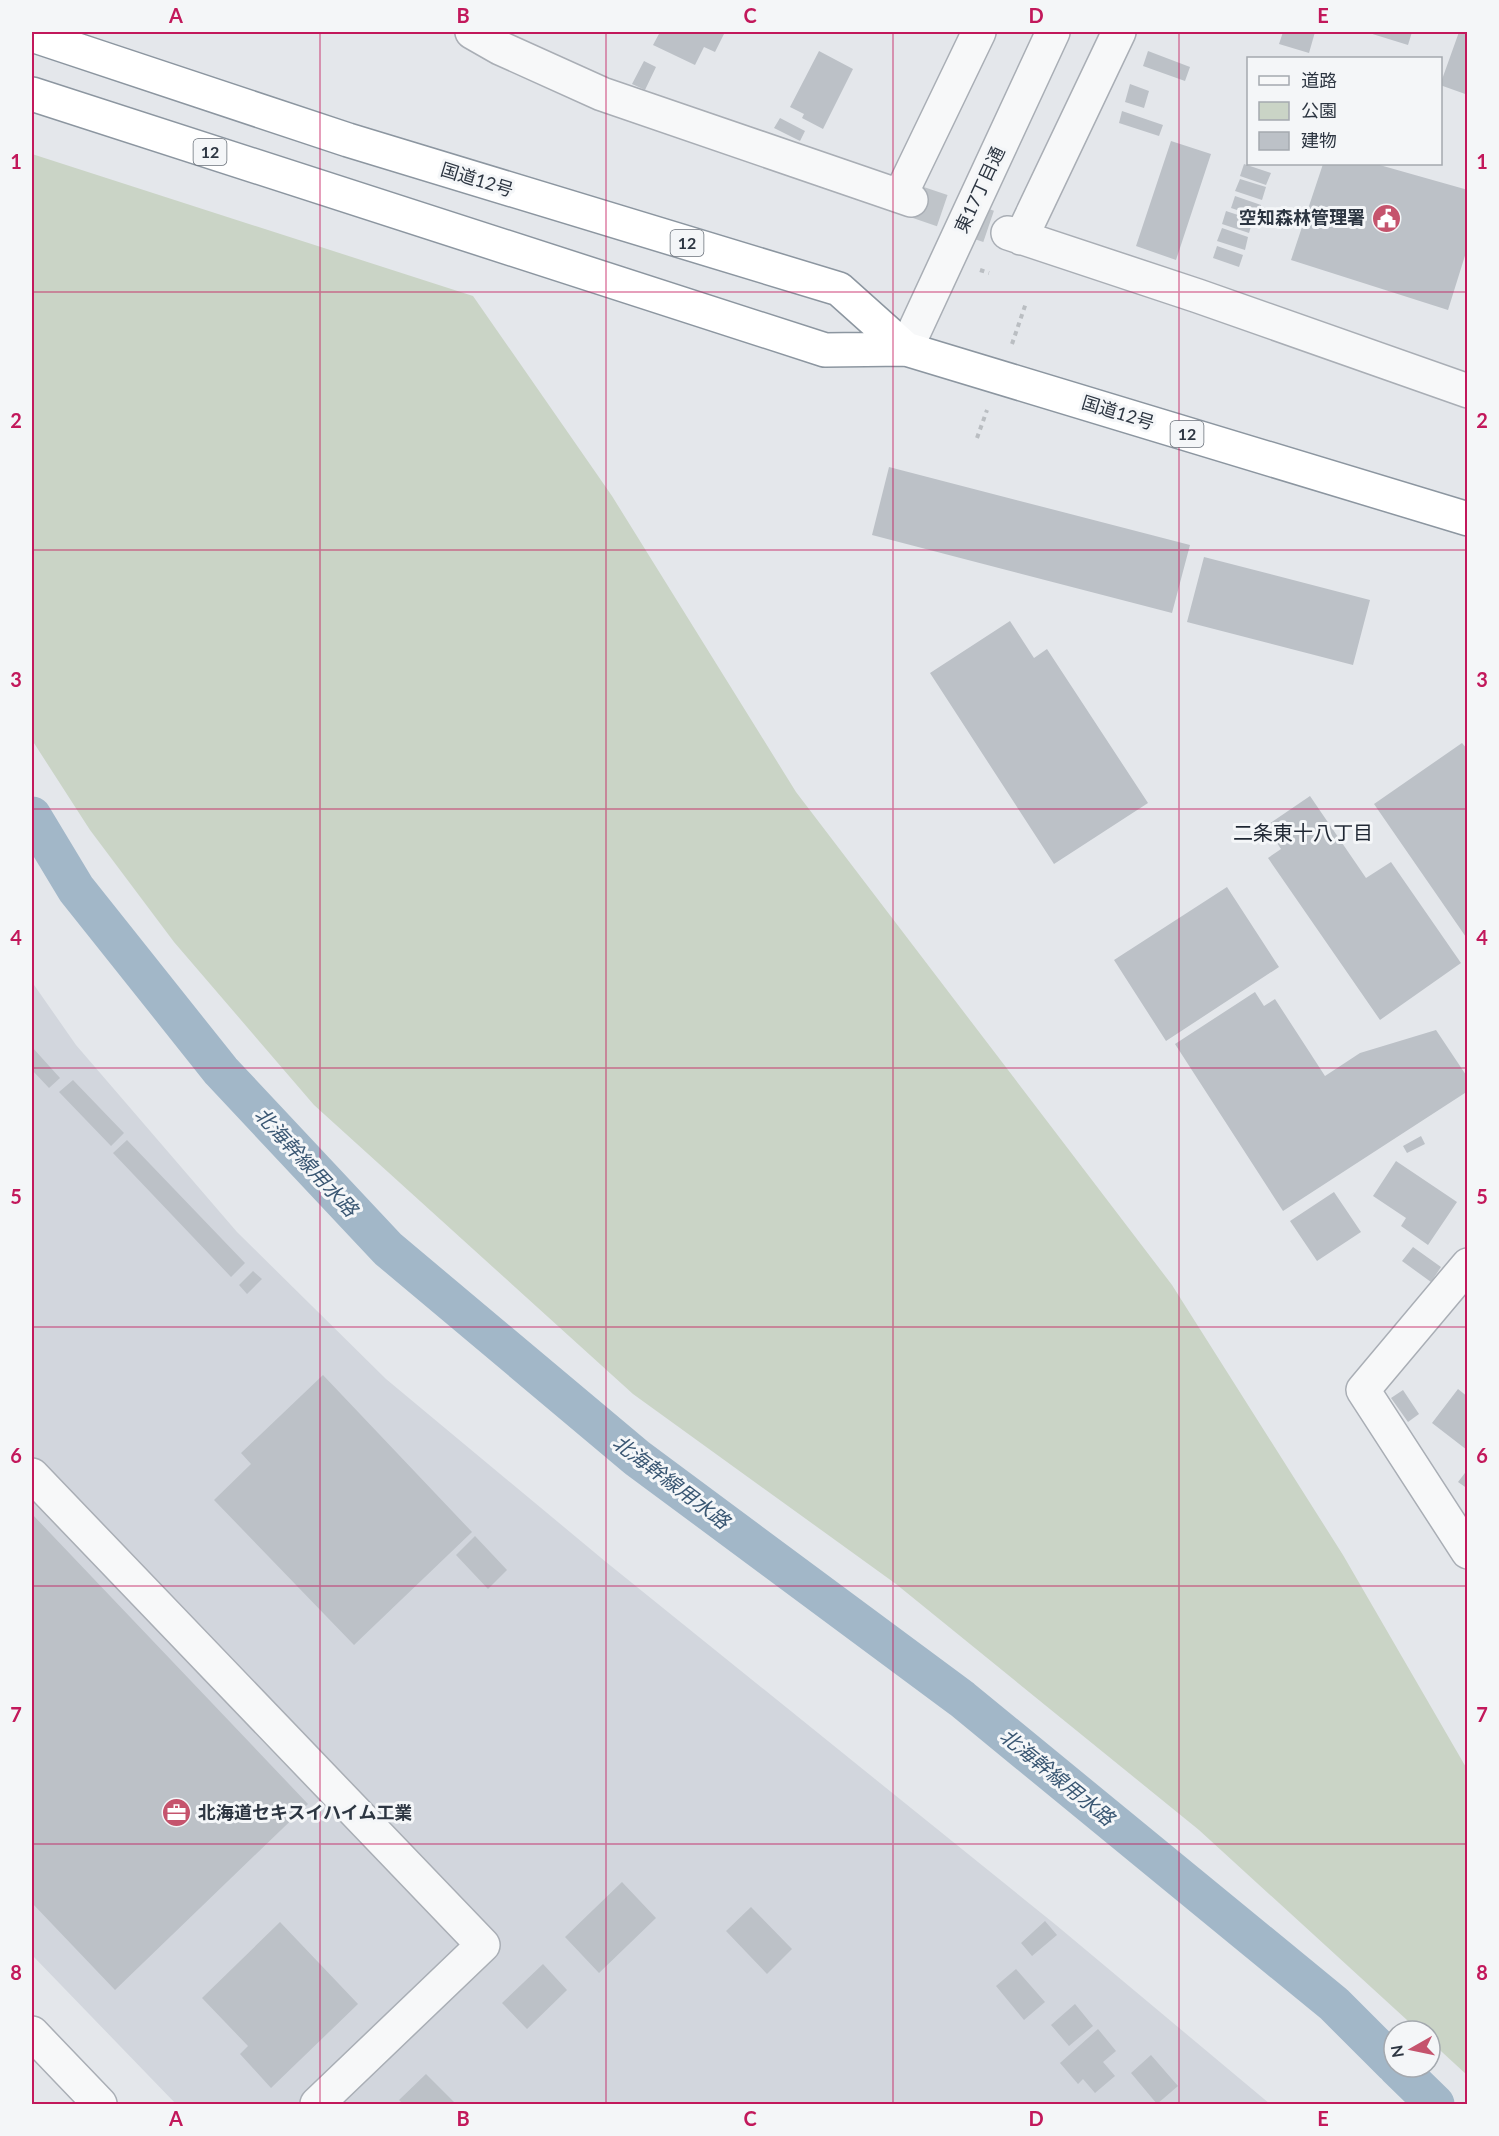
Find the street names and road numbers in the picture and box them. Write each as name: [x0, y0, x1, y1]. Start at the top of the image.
road number: 12: [194, 139, 226, 165]
street label: 東17丁目通: [949, 143, 1009, 236]
street label: 国道12号: [438, 158, 516, 201]
road number: 12: [670, 230, 704, 256]
street label: 国道12号: [1079, 391, 1157, 434]
road number: 12: [1170, 421, 1204, 447]

